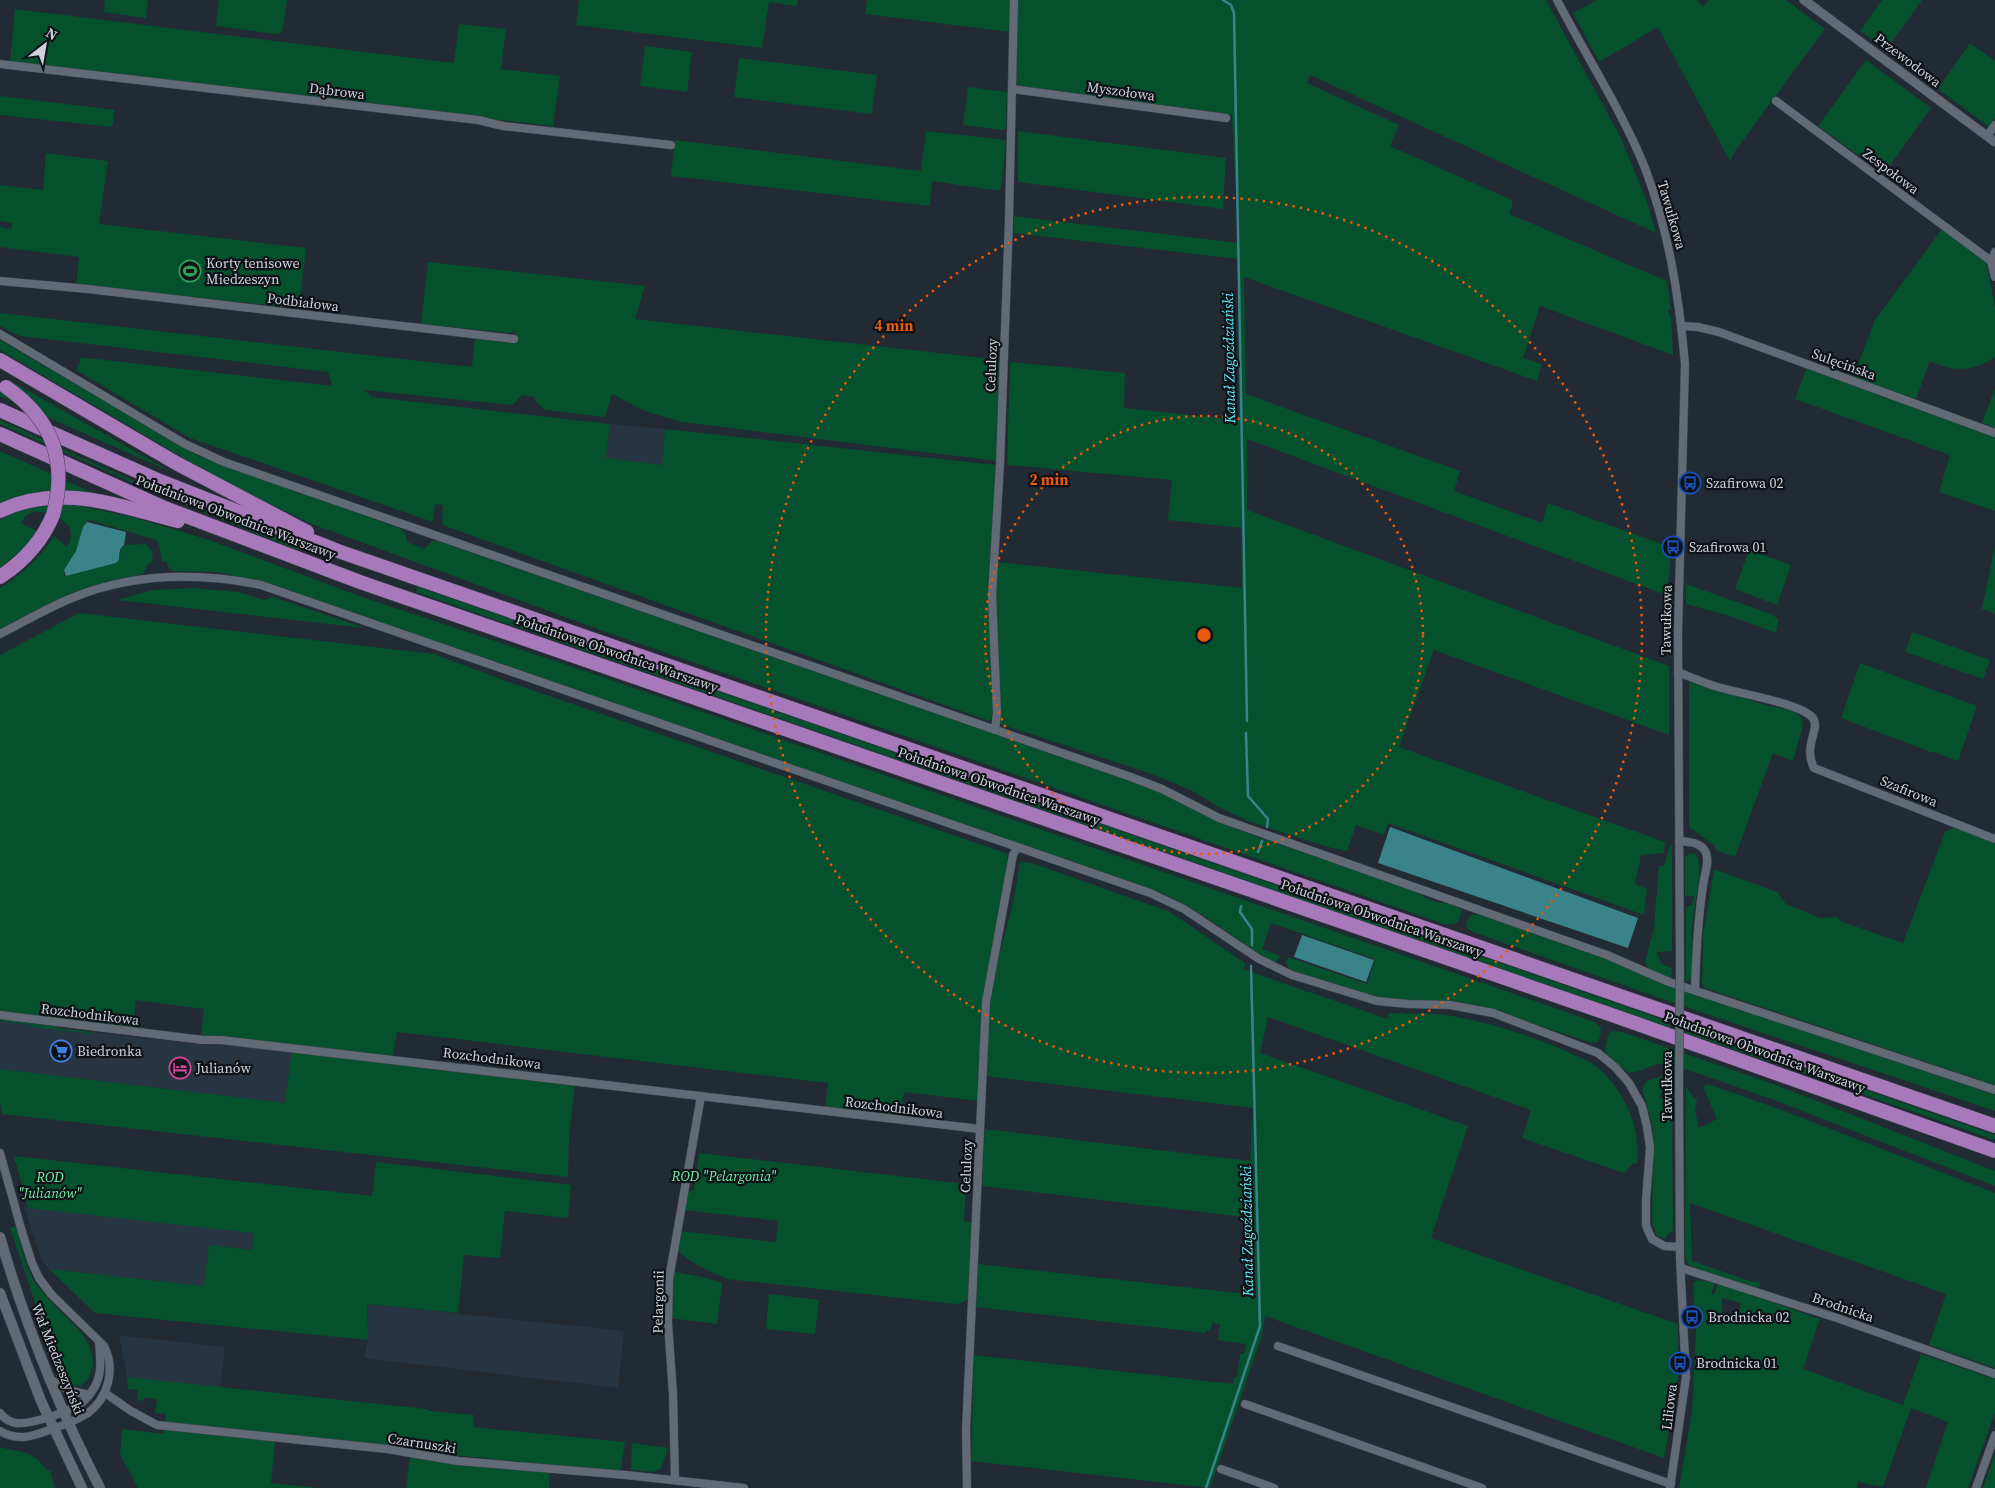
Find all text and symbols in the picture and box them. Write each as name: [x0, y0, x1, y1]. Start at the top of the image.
north arrow: [20, 20, 70, 70]
text: N: [42, 23, 61, 45]
street label: Przewodowa: [1871, 28, 1946, 92]
street label: Myszołowa: [1086, 76, 1157, 106]
street label: Dąbrowa: [308, 78, 367, 104]
street label: Zespołowa: [1859, 143, 1924, 199]
street label: Tawułkowa: [1653, 178, 1692, 252]
place label: Korty tenisowe Miedzeszyn: [206, 253, 300, 289]
sports icon: Korty tenisowe Miedzeszyn: [178, 259, 202, 283]
street label: Podbiałowa: [266, 288, 341, 316]
water label: Kanał Zagoździański: [1217, 292, 1240, 425]
text: 4 min: [875, 315, 913, 336]
street label: Celulozy: [980, 337, 1002, 392]
street label: Sulęcińska: [1809, 343, 1880, 385]
text: 2 min: [1030, 469, 1068, 490]
street label: Południowa Obwodnica Warszawy: [133, 470, 340, 565]
bus stop icon: Szafirowa 02: [1678, 471, 1702, 495]
place label: Szafirowa 02: [1706, 473, 1784, 493]
bus stop icon: Szafirowa 01: [1661, 535, 1685, 559]
place label: Szafirowa 01: [1689, 537, 1767, 557]
street label: Tawułkowa: [1655, 584, 1677, 655]
street label: Południowa Obwodnica Warszawy: [513, 609, 722, 697]
centre of rings: [1195, 626, 1213, 644]
street label: Południowa Obwodnica Warszawy: [895, 742, 1104, 830]
street label: Szafirowa: [1877, 770, 1941, 812]
street label: Południowa Obwodnica Warszawy: [1278, 874, 1487, 962]
street label: Rozchodnikowa: [40, 998, 141, 1030]
street label: Południowa Obwodnica Warszawy: [1662, 1006, 1869, 1098]
supermarket icon: Biedronka: [49, 1039, 73, 1063]
place label: Biedronka: [77, 1041, 143, 1061]
street label: Rozchodnikowa: [442, 1042, 543, 1074]
street label: Tawułkowa: [1657, 1050, 1677, 1121]
hotel icon: Julianów: [168, 1056, 192, 1080]
place label: Julianów: [195, 1058, 252, 1078]
street label: Rozchodnikowa: [844, 1091, 945, 1123]
street label: Celulozy: [955, 1138, 977, 1193]
water label: Kanał Zagoździański: [1235, 1165, 1258, 1298]
park label: ROD "Pelargonia": [670, 1166, 777, 1186]
park label: ROD "Julianów": [18, 1167, 82, 1203]
street label: Pelargonii: [647, 1270, 669, 1334]
street label: Brodnicka: [1809, 1287, 1877, 1327]
street label: Wał Miedzeszyński: [27, 1300, 89, 1418]
bus stop icon: Brodnicka 02: [1680, 1305, 1704, 1329]
place label: Brodnicka 02: [1708, 1307, 1790, 1327]
bus stop icon: Brodnicka 01: [1668, 1351, 1692, 1375]
place label: Brodnicka 01: [1696, 1353, 1778, 1373]
street label: Liliowa: [1656, 1382, 1682, 1431]
street label: Czarnuszki: [386, 1428, 458, 1458]

